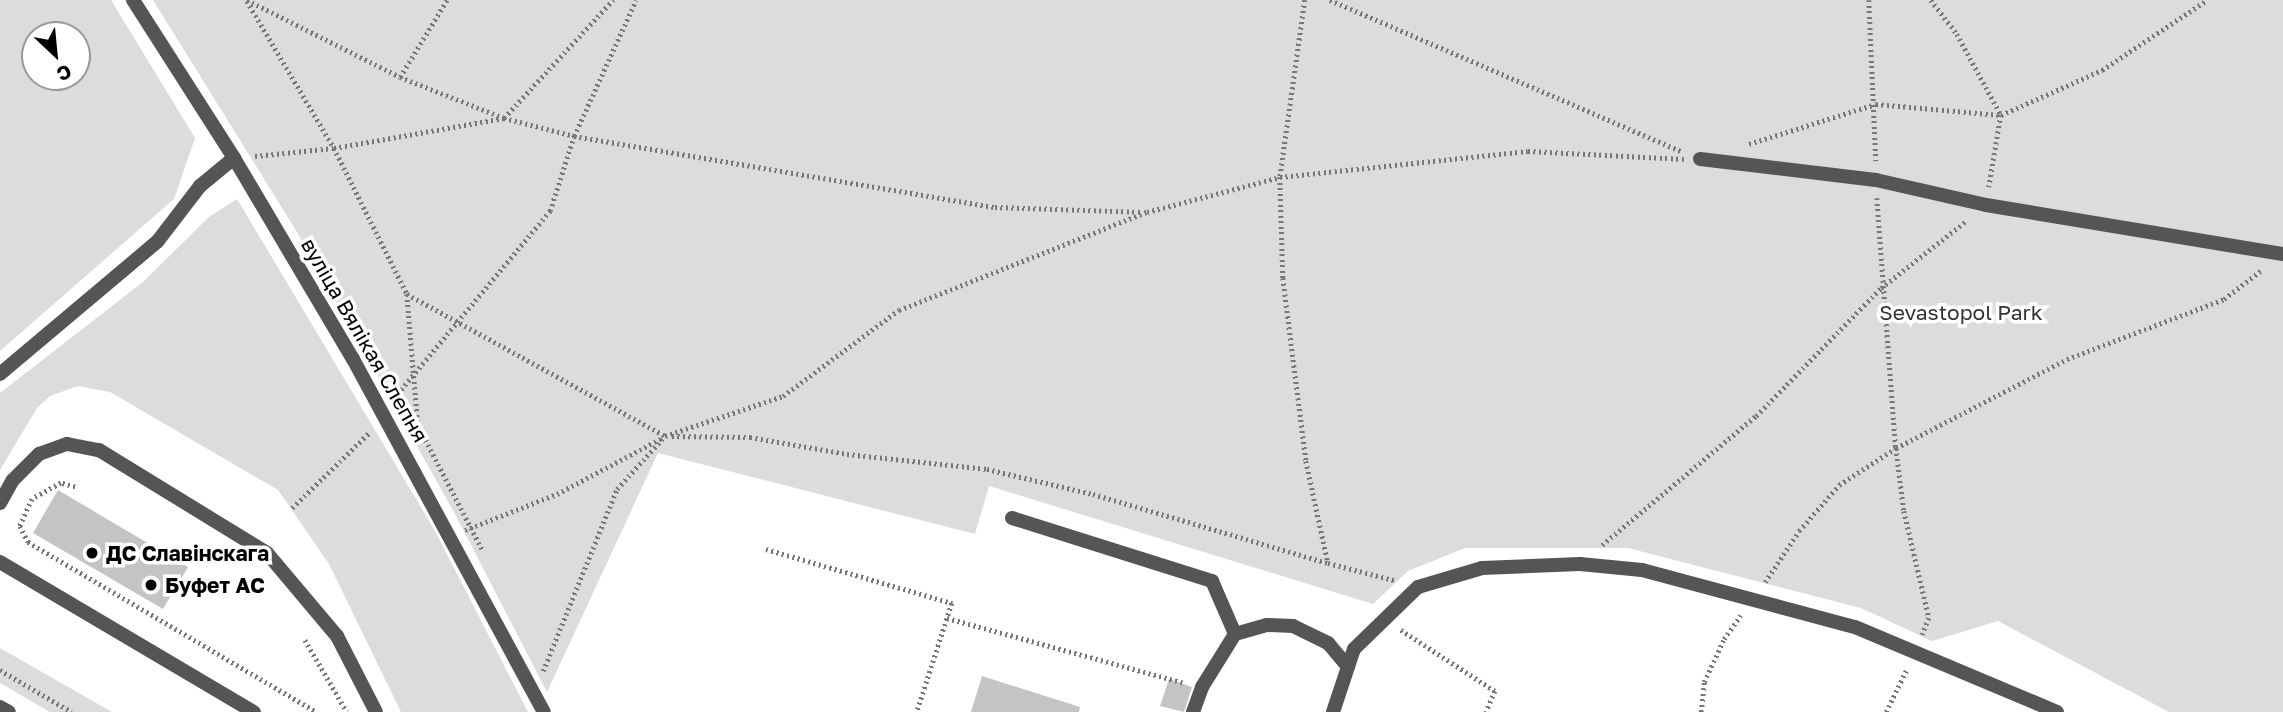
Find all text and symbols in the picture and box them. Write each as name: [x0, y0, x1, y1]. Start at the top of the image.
north arrow: [21, 21, 91, 91]
text: С: [53, 60, 76, 87]
street label: вуліца Вялікая Слепня: [296, 234, 434, 446]
park label: Sevastopol Park: [1879, 299, 2043, 325]
place label: ДС Славінскага: [106, 540, 269, 566]
marker: ДС Славінскага: [84, 545, 100, 561]
place label: Буфет АС: [165, 572, 265, 598]
marker: Буфет АС: [143, 577, 159, 593]

